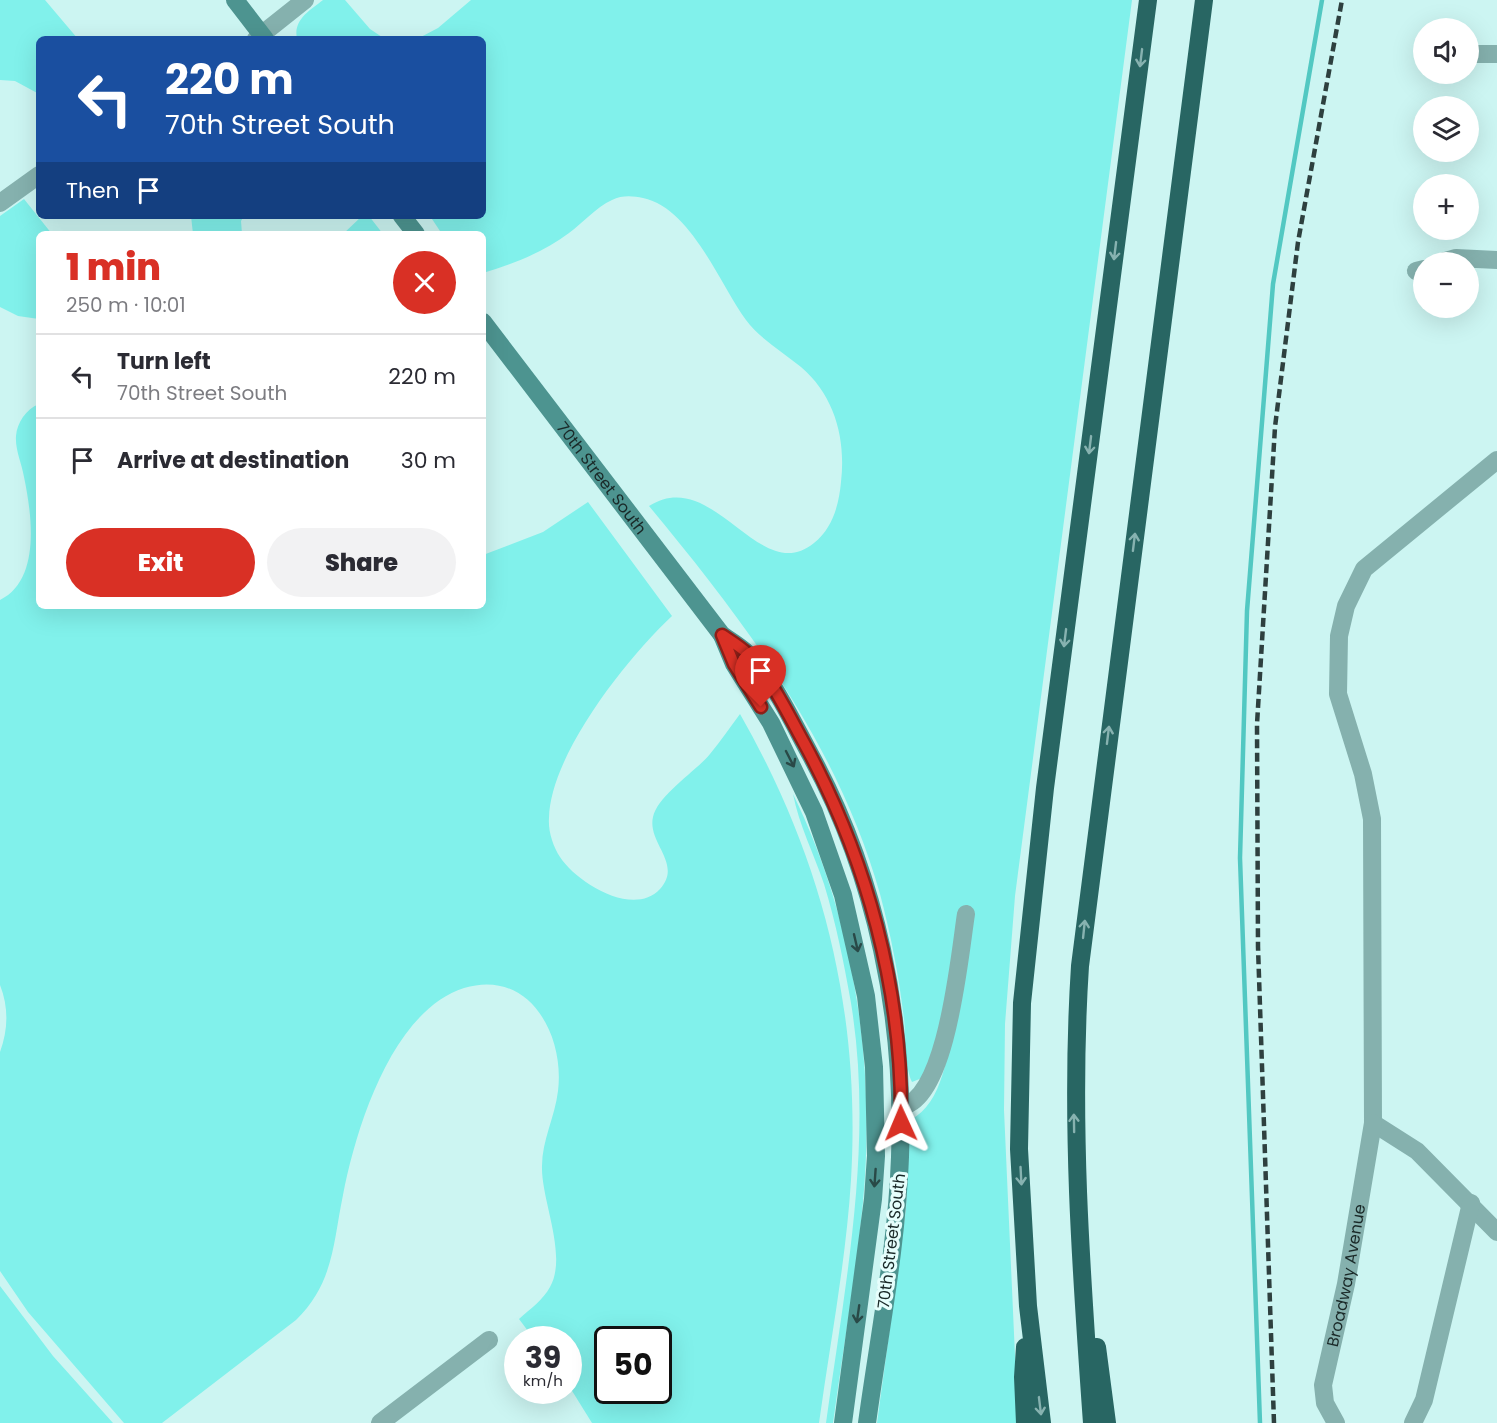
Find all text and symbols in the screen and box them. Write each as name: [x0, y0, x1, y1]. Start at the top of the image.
map controls: [1413, 18, 1479, 318]
button: sound: [1413, 18, 1479, 84]
one-way arrow: [1135, 48, 1146, 67]
text: 220 m: [165, 50, 294, 109]
icon: left: [66, 60, 144, 138]
button: layers: [1413, 96, 1479, 162]
text: 70th Street South: [165, 106, 395, 143]
icon: arrive: [132, 174, 165, 207]
button: +: [1413, 174, 1479, 240]
text: Then: [66, 175, 120, 206]
one-way arrow: [1110, 241, 1121, 261]
text: 1 min: [66, 242, 161, 293]
button: close: [393, 251, 456, 314]
button: −: [1413, 252, 1479, 318]
text: 250 m · 10:01: [66, 291, 186, 319]
text: Turn left: [117, 346, 211, 377]
icon: left: [66, 360, 99, 393]
text: 220 m: [388, 361, 456, 392]
text: 70th Street South: [117, 379, 287, 407]
street label: 70th Street South: [551, 417, 652, 539]
one-way arrow: [1085, 434, 1096, 454]
icon: arrive: [66, 444, 99, 477]
text: Arrive at destination: [117, 445, 349, 476]
text: 30 m: [401, 445, 456, 476]
button: Exit: [66, 528, 255, 597]
button: Share: [267, 528, 456, 597]
one-way arrow: [1128, 532, 1139, 552]
one-way arrow: [1059, 628, 1070, 648]
pin: [735, 645, 786, 707]
icon: arrive: [744, 654, 777, 687]
one-way arrow: [1103, 726, 1114, 746]
one-way arrow: [785, 750, 796, 768]
one-way arrow: [1079, 919, 1090, 939]
one-way arrow: [850, 933, 862, 952]
position arrow: [869, 1091, 933, 1155]
one-way arrow: [1068, 1114, 1080, 1134]
one-way arrow: [1015, 1165, 1026, 1185]
one-way arrow: [869, 1167, 880, 1187]
street label: 70th Street South: [872, 1172, 911, 1310]
street label: Broadway Avenue: [1321, 1202, 1371, 1349]
one-way arrow: [852, 1304, 863, 1324]
speed limit sign: 50: [594, 1326, 672, 1404]
text: 39: [525, 1336, 561, 1379]
text: km/h: [523, 1370, 563, 1391]
one-way arrow: [1035, 1396, 1046, 1416]

